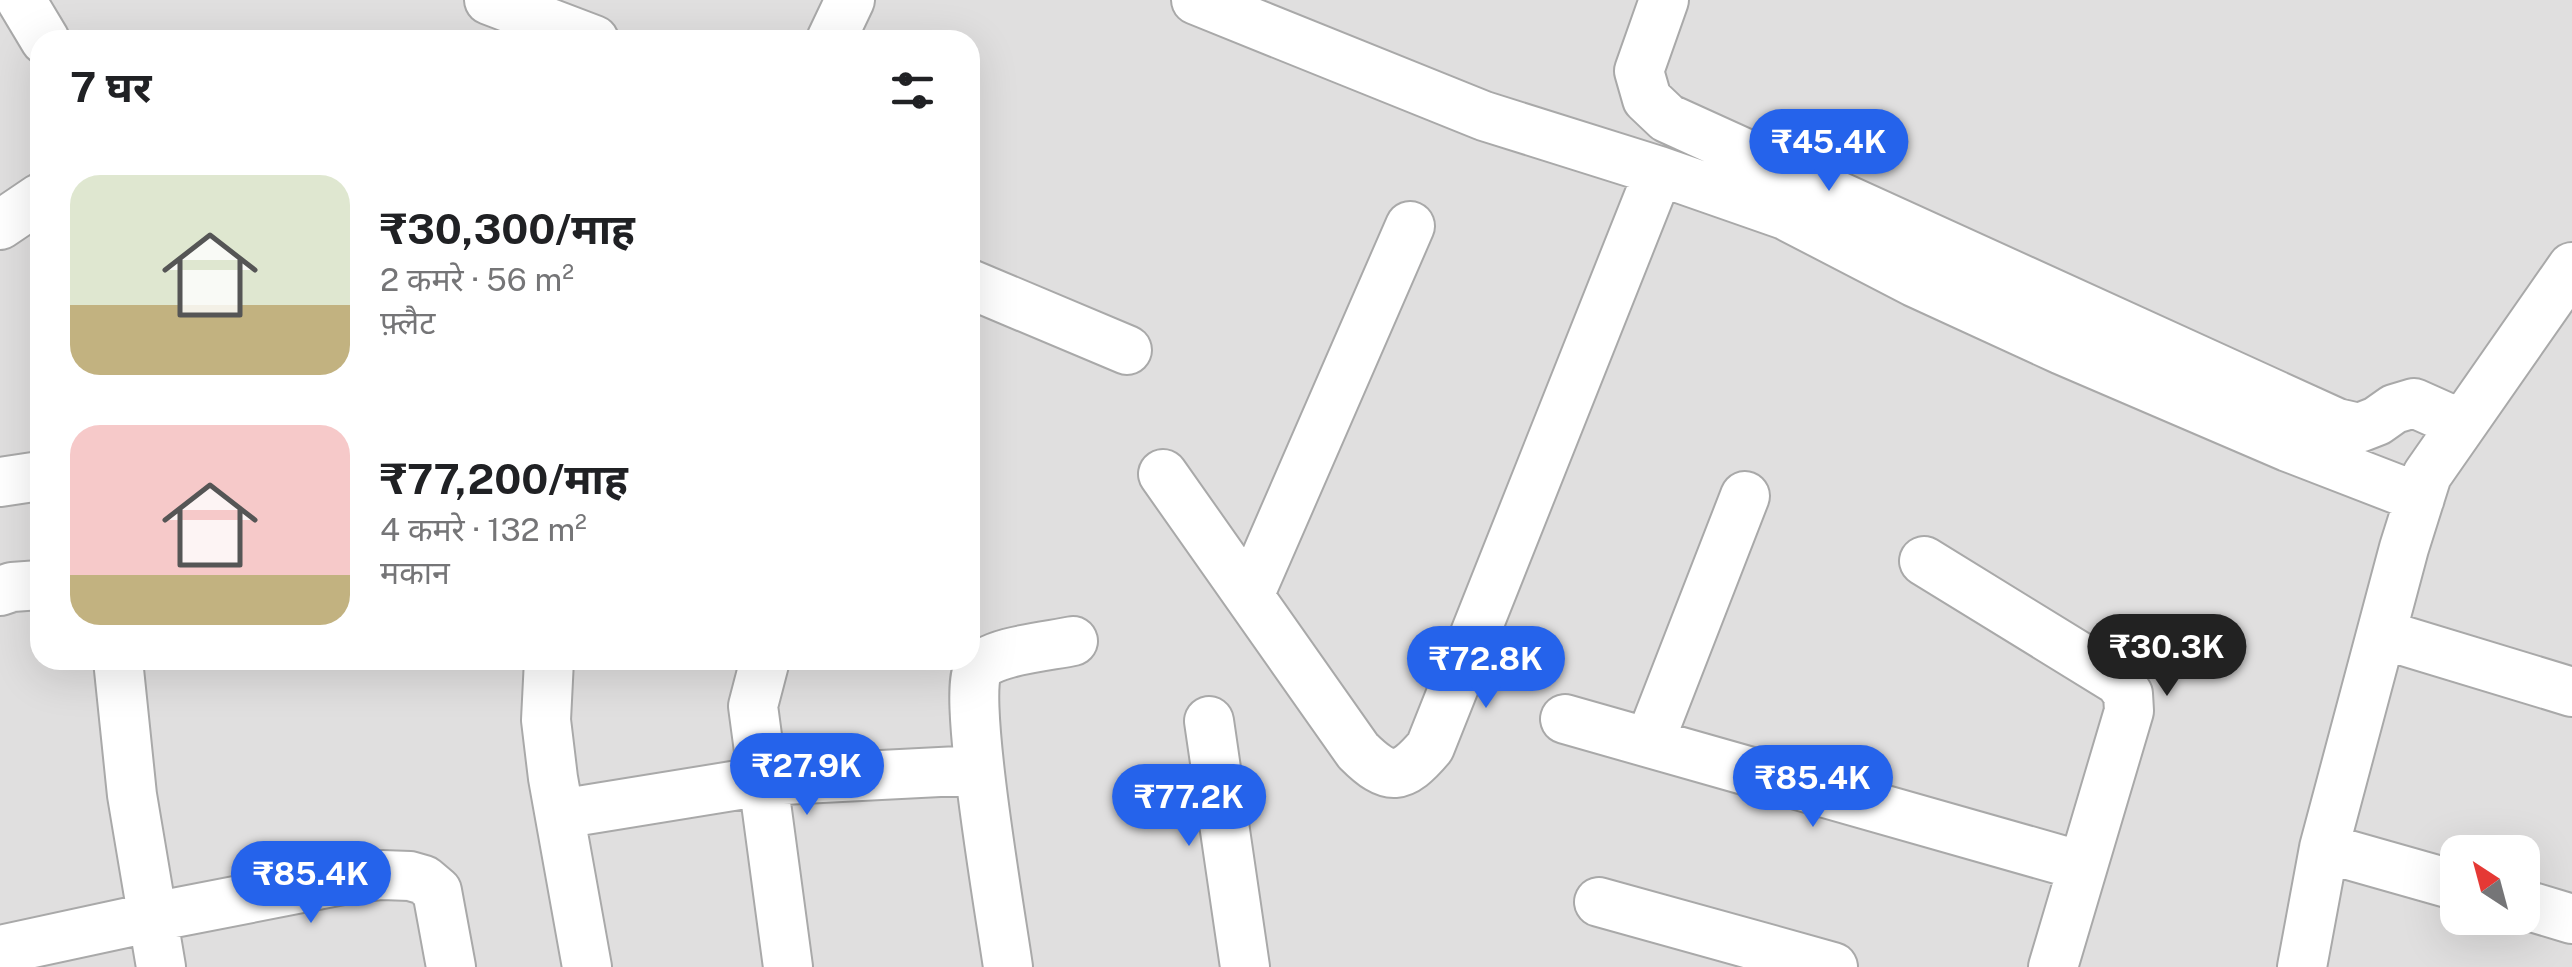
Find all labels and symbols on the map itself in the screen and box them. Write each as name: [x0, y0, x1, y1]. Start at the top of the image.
pin: ₹45.4K: [1748, 109, 1910, 194]
pin: ₹30.3K: [2086, 614, 2248, 699]
pin: ₹72.8K: [1405, 626, 1567, 711]
pin: ₹27.9K: [726, 733, 888, 818]
pin: ₹85.4K: [1732, 745, 1894, 830]
pin: ₹77.2K: [1108, 764, 1270, 849]
north arrow: [2440, 835, 2540, 935]
pin: ₹85.4K: [230, 841, 392, 926]

